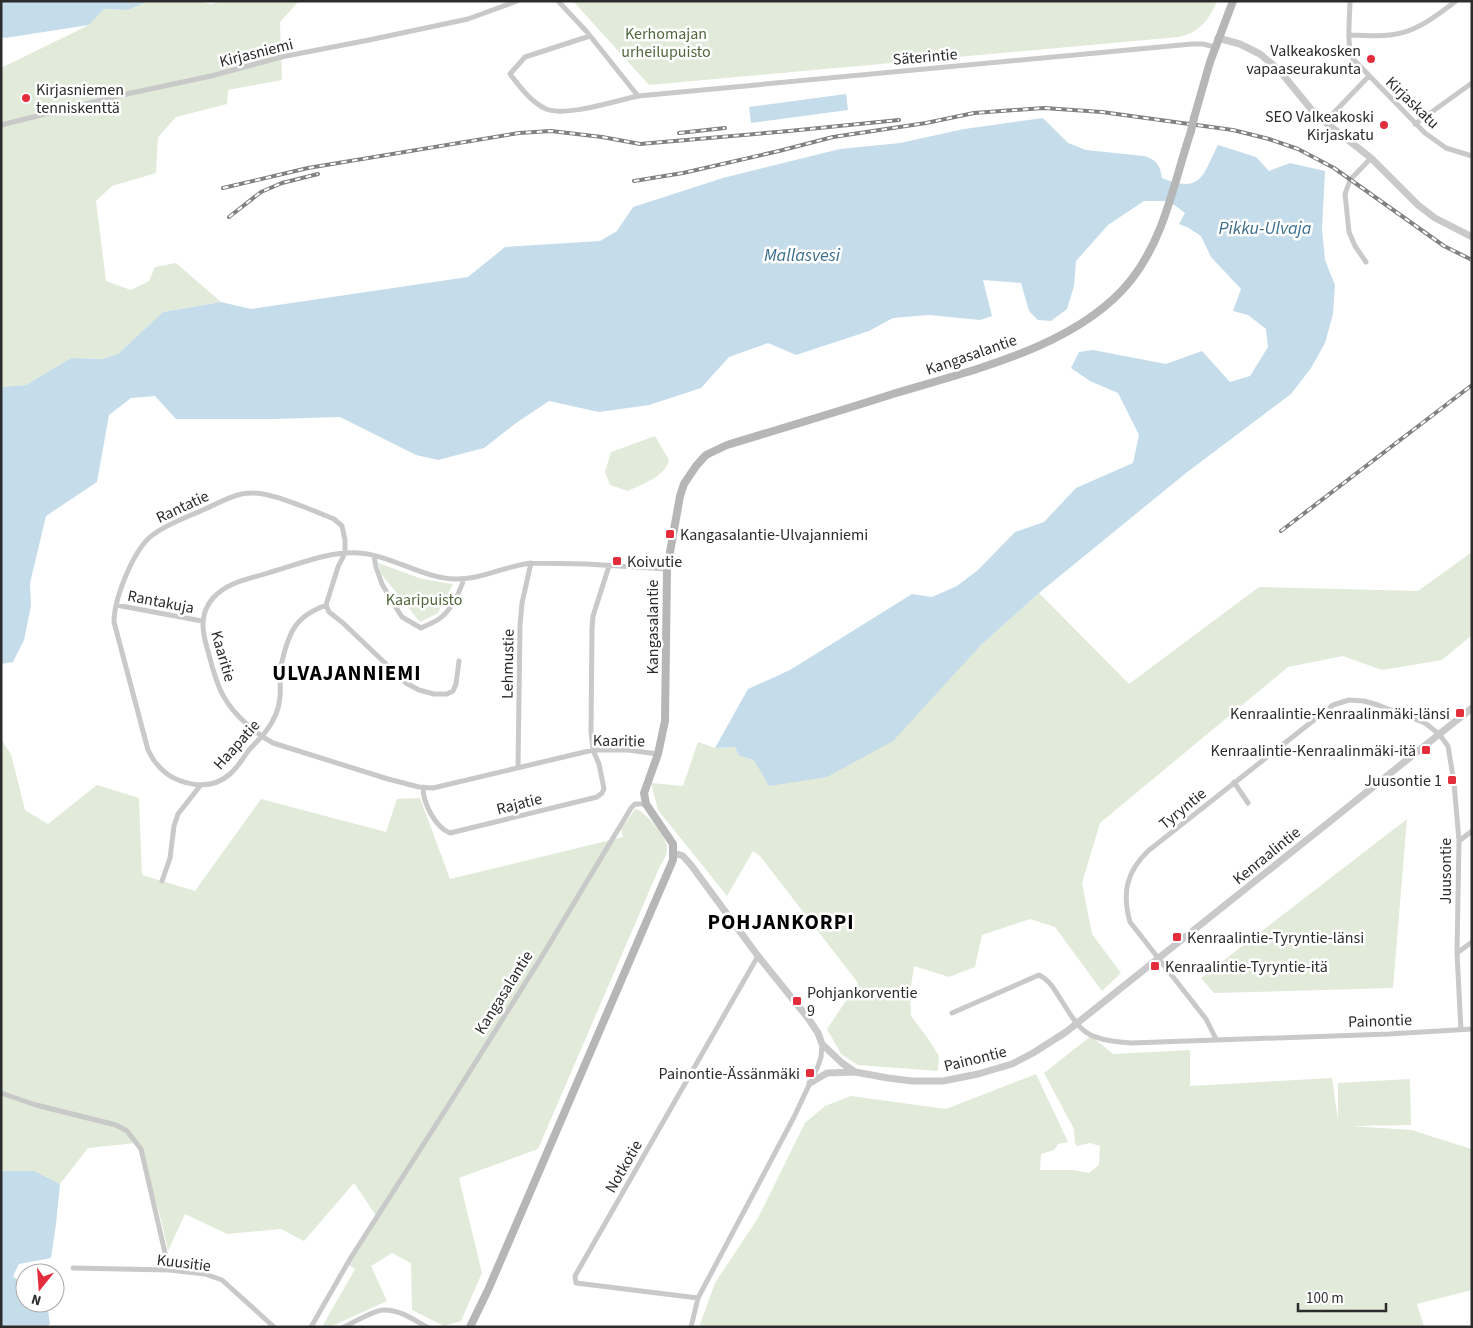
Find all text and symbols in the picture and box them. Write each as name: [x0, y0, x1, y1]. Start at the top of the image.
park label: Kerhomajan urheilupuisto: [621, 23, 711, 63]
street label: Kirjasniemi: [217, 33, 295, 73]
place label: Valkeakosken vapaaseurakunta: [1246, 40, 1361, 80]
street label: Säterintie: [892, 43, 958, 71]
marker: Valkeakosken vapaaseurakunta: [1365, 53, 1377, 65]
street label: Kirjaskatu: [1380, 71, 1444, 134]
place label: Kirjasniemen tenniskenttä: [36, 79, 124, 119]
marker: Kirjasniemen tenniskenttä: [20, 92, 32, 104]
place label: SEO Valkeakoski Kirjaskatu: [1265, 106, 1374, 146]
marker: SEO Valkeakoski Kirjaskatu: [1378, 119, 1390, 131]
water label: Pikku-Ulvaja: [1218, 216, 1312, 241]
water label: Mallasvesi: [764, 243, 841, 268]
street label: Kangasalantie: [923, 329, 1020, 381]
street label: Rantatie: [152, 485, 213, 529]
place label: Kangasalantie-Ulvajanniemi: [680, 524, 868, 546]
marker: Kangasalantie-Ulvajanniemi: [664, 528, 676, 540]
place label: Koivutie: [627, 551, 682, 573]
marker: Koivutie: [611, 555, 623, 567]
street label: Kangasalantie: [642, 579, 664, 674]
street label: Rantakuja: [126, 585, 196, 619]
park label: Kaaripuisto: [386, 589, 462, 611]
street label: Kaaritie: [205, 628, 241, 684]
street label: Lehmustie: [496, 629, 520, 699]
district label: ULVAJANNIEMI: [272, 658, 422, 688]
place label: Kenraalintie-Kenraalinmäki-länsi: [1230, 703, 1450, 725]
marker: Kenraalintie-Kenraalinmäki-länsi: [1454, 707, 1466, 719]
street label: Haapatie: [208, 715, 265, 774]
street label: Kaaritie: [593, 730, 645, 752]
place label: Kenraalintie-Kenraalinmäki-itä: [1211, 740, 1416, 762]
marker: Kenraalintie-Kenraalinmäki-itä: [1420, 744, 1432, 756]
place label: Juusontie 1: [1364, 770, 1442, 792]
marker: Juusontie 1: [1446, 774, 1458, 786]
street label: Tyryntie: [1154, 783, 1211, 835]
street label: Rajatie: [494, 788, 544, 820]
street label: Kenraalintie: [1228, 822, 1305, 890]
street label: Juusontie: [1435, 838, 1457, 904]
district label: POHJANKORPI: [707, 907, 855, 937]
place label: Kenraalintie-Tyryntie-länsi: [1187, 927, 1364, 949]
marker: Kenraalintie-Tyryntie-länsi: [1171, 931, 1183, 943]
street label: Kangasalantie: [469, 946, 538, 1039]
place label: Kenraalintie-Tyryntie-itä: [1165, 956, 1328, 978]
marker: Kenraalintie-Tyryntie-itä: [1149, 960, 1161, 972]
place label: Pohjankorventie 9: [807, 982, 918, 1022]
marker: Pohjankorventie 9: [791, 995, 803, 1007]
street label: Painontie: [1348, 1009, 1412, 1033]
street label: Painontie: [942, 1041, 1009, 1077]
place label: Painontie-Ässänmäki: [659, 1063, 800, 1085]
marker: Painontie-Ässänmäki: [804, 1067, 816, 1079]
street label: Notkotie: [600, 1136, 648, 1197]
street label: Kuusitie: [156, 1249, 212, 1277]
north arrow: [15, 1263, 65, 1313]
scale bar: [1298, 1280, 1386, 1312]
text: 100 m: [1306, 1288, 1344, 1309]
text: N: [29, 1289, 44, 1310]

